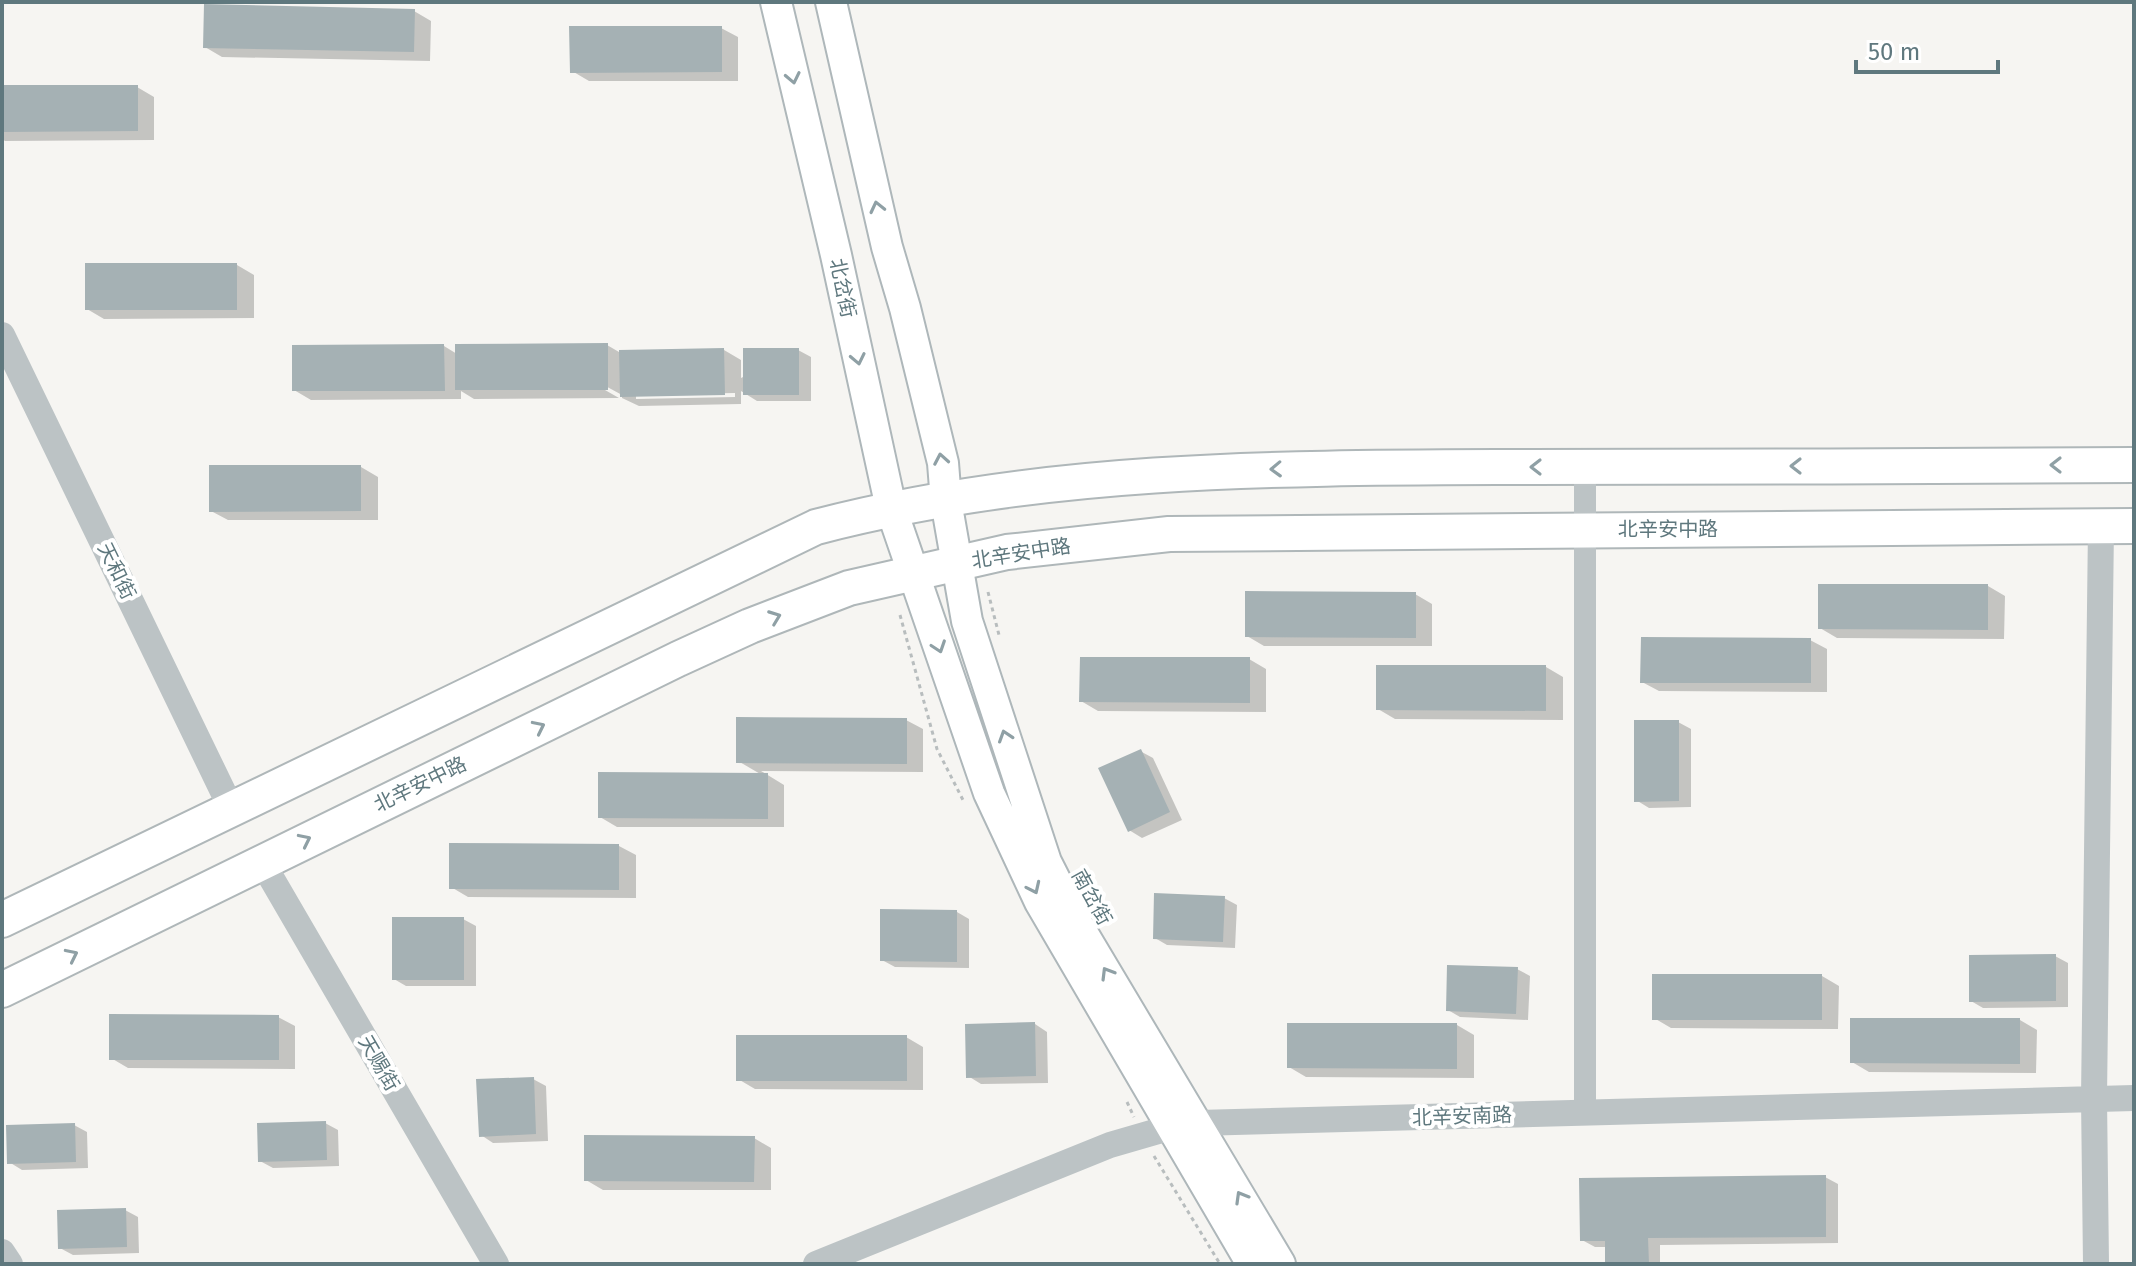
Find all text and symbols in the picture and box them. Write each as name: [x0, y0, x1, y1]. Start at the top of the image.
scale bar: [1856, 24, 1998, 74]
text: 50 m: [1868, 38, 1920, 66]
one-way arrow: [784, 71, 801, 85]
one-way arrow: [869, 201, 886, 215]
street label: 北岔街: [825, 256, 861, 320]
one-way arrow: [849, 351, 866, 365]
one-way arrow: [933, 452, 950, 466]
one-way arrow: [2049, 456, 2062, 474]
one-way arrow: [1789, 457, 1802, 475]
one-way arrow: [1529, 458, 1542, 476]
one-way arrow: [1269, 460, 1282, 477]
street label: 北辛安中路: [1618, 517, 1718, 541]
street label: 北辛安中路: [970, 533, 1072, 573]
street label: 天和街: [93, 539, 141, 603]
one-way arrow: [767, 610, 781, 627]
one-way arrow: [929, 639, 945, 653]
one-way arrow: [531, 720, 545, 736]
one-way arrow: [998, 730, 1014, 744]
street label: 北辛安中路: [370, 751, 470, 817]
one-way arrow: [297, 835, 312, 850]
street label: 南岔街: [1067, 865, 1117, 929]
one-way arrow: [1024, 880, 1040, 895]
one-way arrow: [64, 949, 78, 965]
one-way arrow: [1102, 968, 1117, 982]
street label: 天赐街: [354, 1031, 404, 1095]
street label: 北辛安南路: [1412, 1102, 1512, 1130]
one-way arrow: [1235, 1191, 1251, 1206]

